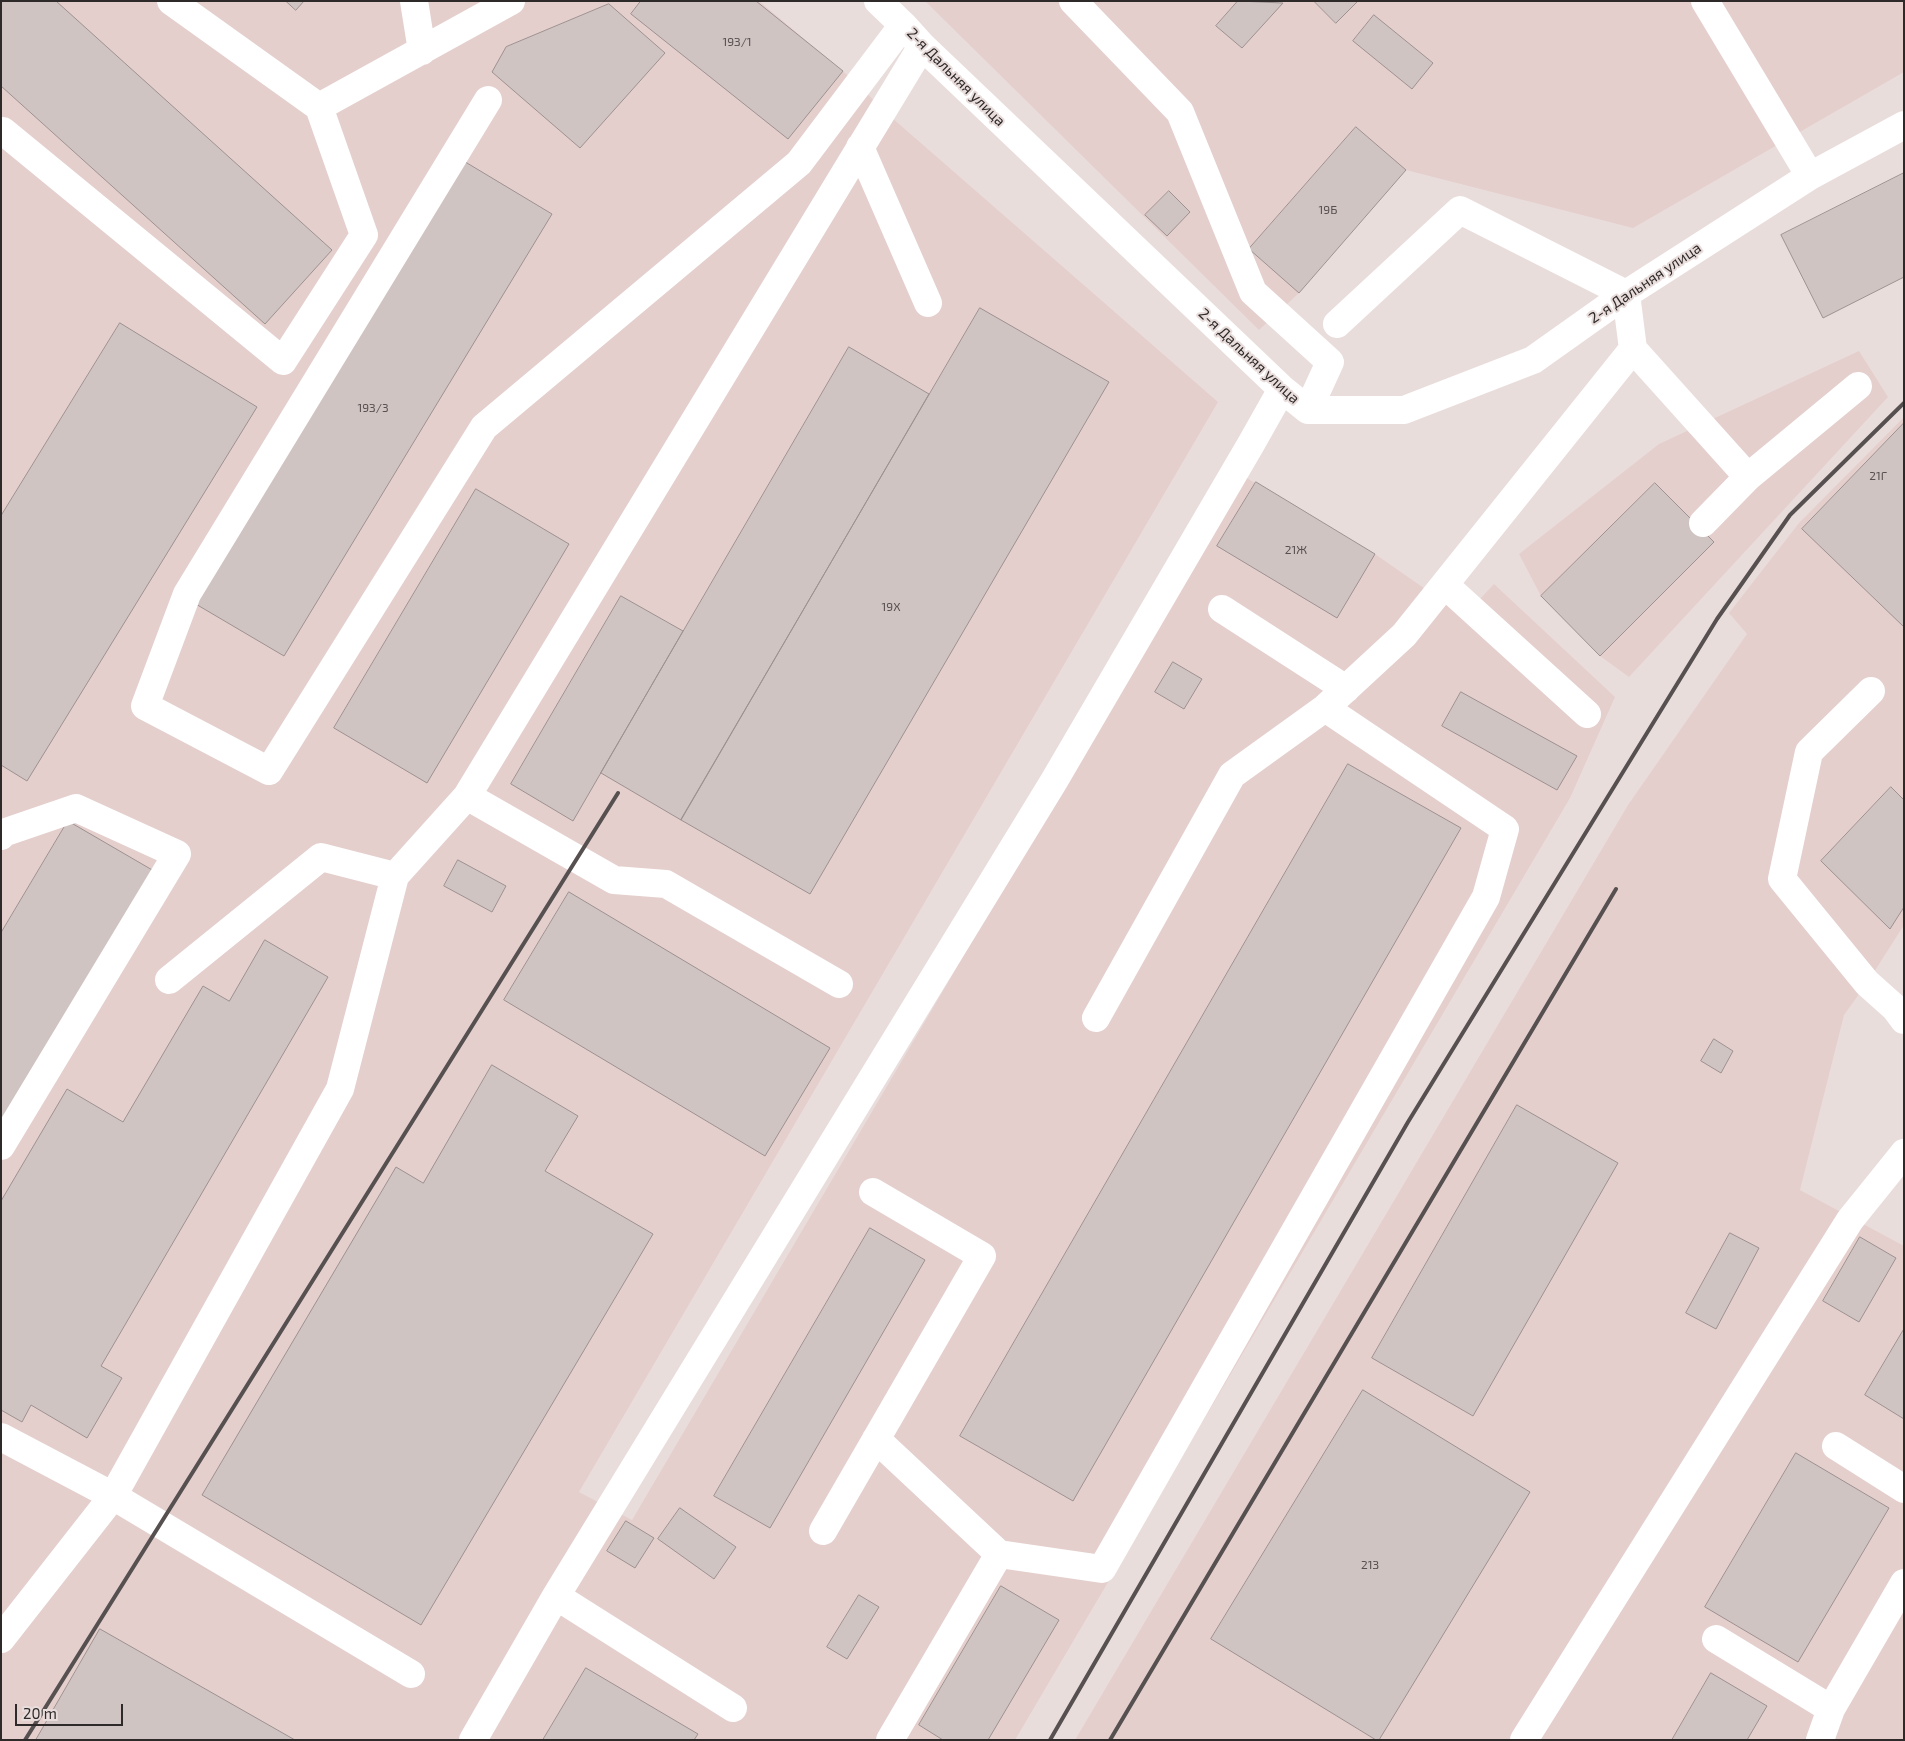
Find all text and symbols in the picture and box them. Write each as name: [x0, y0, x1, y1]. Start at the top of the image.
street label: 2-я Дальняя улица: [903, 24, 1009, 130]
house number: 19З/1: [722, 35, 752, 49]
house number: 19Б: [1319, 203, 1337, 217]
street label: 2-я Дальняя улица: [1585, 239, 1705, 327]
street label: 2-я Дальняя улица: [1195, 304, 1303, 408]
house number: 19З/3: [357, 401, 389, 415]
house number: 21Г: [1869, 469, 1887, 483]
house number: 21Ж: [1285, 543, 1307, 557]
house number: 19Х: [882, 600, 900, 614]
house number: 21З: [1361, 1558, 1379, 1572]
scale bar: [18, 1694, 125, 1726]
text: 20 m: [23, 1704, 57, 1722]

